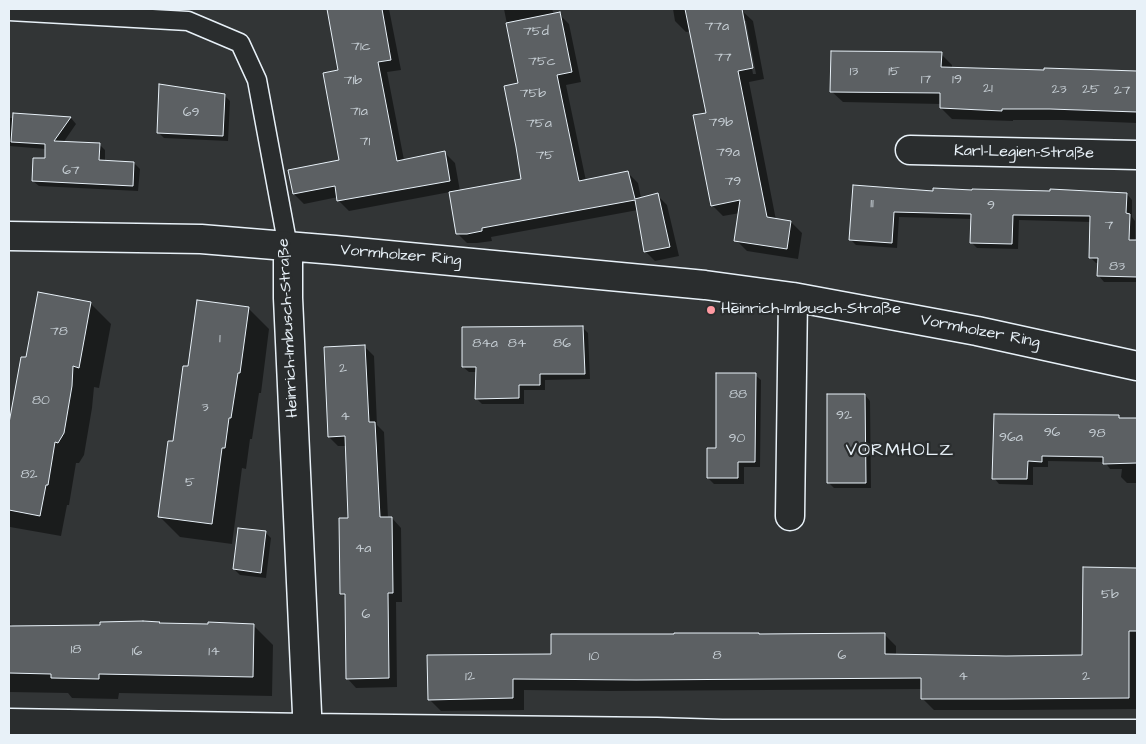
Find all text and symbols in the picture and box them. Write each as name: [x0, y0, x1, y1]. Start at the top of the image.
house number: 77a: [705, 19, 729, 35]
house number: 75d: [523, 24, 549, 40]
house number: 71c: [351, 39, 371, 55]
house number: 77: [714, 50, 732, 66]
house number: 75c: [528, 54, 556, 70]
house number: 13: [850, 64, 858, 80]
house number: 15: [888, 64, 900, 80]
house number: 17: [921, 72, 931, 88]
house number: 19: [952, 72, 962, 88]
house number: 71b: [344, 73, 362, 89]
house number: 21: [983, 81, 993, 97]
house number: 23: [1051, 82, 1067, 98]
house number: 25: [1082, 82, 1100, 98]
house number: 27: [1114, 83, 1130, 99]
house number: 75b: [520, 86, 546, 102]
house number: 71a: [350, 104, 368, 120]
house number: 69: [183, 105, 199, 121]
house number: 79b: [709, 115, 733, 131]
house number: 75a: [526, 116, 552, 132]
house number: 71: [360, 134, 370, 150]
street label: Karl-Legien-Straße: [954, 142, 1094, 164]
house number: 79a: [716, 145, 740, 161]
house number: 75: [536, 148, 554, 164]
house number: 67: [62, 163, 80, 179]
house number: 79: [725, 174, 741, 190]
house number: 11: [870, 196, 874, 212]
house number: 9: [987, 198, 995, 214]
house number: 7: [1105, 218, 1113, 234]
street label: Heinrich-Imbusch-Straße: [275, 238, 303, 418]
street label: Vormholzer Ring: [340, 241, 462, 271]
house number: 83: [1109, 259, 1125, 275]
place label: Heinrich-Imbusch-Straße: [721, 300, 901, 320]
marker: Heinrich-Imbusch-Straße: [705, 304, 717, 316]
street label: Vormholzer Ring: [918, 311, 1042, 353]
house number: 78: [50, 324, 68, 340]
house number: 1: [219, 331, 221, 347]
house number: 84a: [472, 336, 498, 352]
house number: 84: [508, 336, 526, 352]
house number: 86: [553, 336, 571, 352]
house number: 2: [339, 361, 347, 377]
house number: 88: [729, 387, 747, 403]
house number: 80: [32, 393, 50, 409]
house number: 3: [201, 400, 209, 416]
house number: 92: [836, 408, 852, 424]
house number: 4: [340, 409, 350, 425]
house number: 96: [1044, 425, 1060, 441]
house number: 98: [1088, 426, 1106, 442]
house number: 96a: [999, 430, 1023, 446]
house number: 90: [729, 431, 745, 447]
district label: VORMHOLZ: [845, 440, 955, 462]
house number: 82: [20, 467, 38, 483]
house number: 5: [185, 475, 195, 491]
house number: 4a: [355, 541, 371, 557]
house number: 5b: [1101, 587, 1119, 603]
house number: 6: [362, 607, 370, 623]
house number: 18: [71, 642, 81, 658]
house number: 16: [132, 644, 142, 660]
house number: 14: [208, 644, 220, 660]
house number: 8: [712, 648, 722, 664]
house number: 6: [838, 648, 846, 664]
house number: 10: [589, 649, 599, 665]
house number: 12: [465, 669, 475, 685]
house number: 4: [958, 669, 968, 685]
house number: 2: [1082, 669, 1090, 685]

